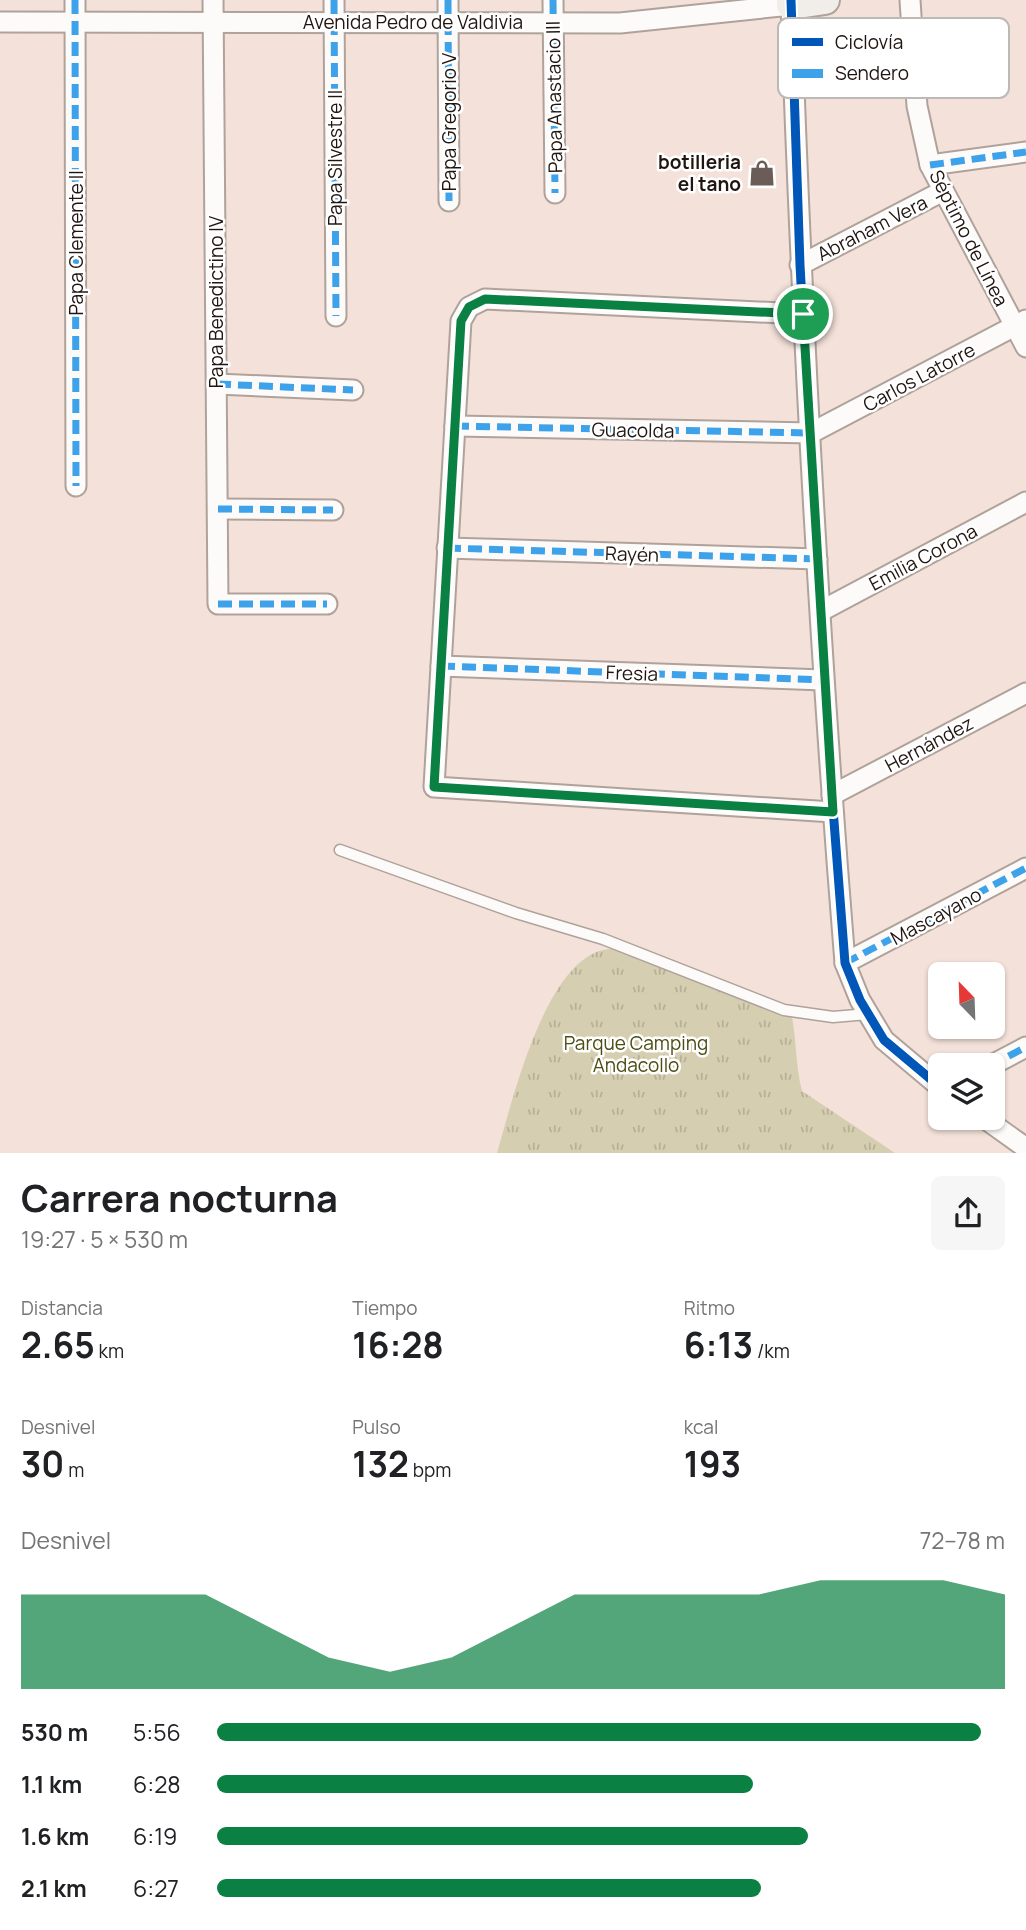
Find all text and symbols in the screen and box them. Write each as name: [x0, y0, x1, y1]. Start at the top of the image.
street label: Avenida Pedro de Valdivia: [303, 9, 523, 35]
legend: [778, 18, 1009, 98]
street label: Papa Anastacio III: [540, 21, 568, 173]
text: Ciclovía: [835, 29, 903, 55]
street label: Papa Gregorio V: [436, 52, 462, 191]
text: Sendero: [835, 60, 909, 86]
street label: Papa Silvestre II: [322, 90, 348, 226]
place label: botilleria el tano: [658, 149, 741, 197]
shop icon: botilleria el tano: [747, 158, 777, 188]
street label: Séptimo de Línea: [923, 165, 1015, 311]
street label: Papa Clemente II: [63, 170, 89, 316]
street label: Abraham Vera: [812, 189, 932, 267]
street label: Papa Benedictino IV: [203, 215, 229, 388]
pin: [773, 284, 833, 344]
icon: arrive: [784, 295, 822, 333]
street label: Carlos Latorre: [858, 336, 980, 418]
street label: Guacolda: [591, 416, 675, 444]
street label: Emilia Corona: [864, 518, 982, 596]
street label: Rayén: [605, 540, 659, 568]
street label: Fresia: [605, 659, 659, 687]
street label: Hernández: [880, 710, 978, 778]
street label: Mascayano: [886, 881, 986, 951]
north arrow: [928, 962, 1004, 1040]
map controls: [928, 962, 1005, 1130]
park label: Parque Camping Andacollo: [564, 1030, 708, 1078]
button: layers: [928, 1053, 1005, 1130]
text: Carrera nocturna: [21, 1171, 338, 1223]
button: share: [931, 1176, 1005, 1250]
text: 19:27 · 5 × 530 m: [21, 1223, 188, 1255]
text: Distancia: [21, 1295, 103, 1321]
text: Tiempo: [352, 1295, 418, 1321]
text: Ritmo: [684, 1295, 735, 1321]
text: 2.65: [21, 1321, 95, 1369]
text: 16:28: [352, 1321, 444, 1369]
text: 6:13: [684, 1321, 753, 1369]
text: km: [95, 1338, 124, 1364]
text: /km: [753, 1338, 790, 1364]
text: Desnivel: [21, 1414, 95, 1440]
text: Pulso: [352, 1414, 401, 1440]
text: kcal: [684, 1414, 718, 1440]
text: 30: [21, 1440, 64, 1488]
text: 132: [352, 1440, 409, 1488]
text: 193: [684, 1440, 741, 1488]
text: m: [64, 1457, 84, 1483]
text: bpm: [409, 1457, 451, 1483]
text: Desnivel: [21, 1524, 111, 1556]
text: 72–78 m: [920, 1524, 1005, 1556]
text: 530 m: [21, 1716, 88, 1748]
text: 5:56: [133, 1716, 181, 1748]
text: 1.1 km: [21, 1768, 82, 1800]
text: 6:28: [133, 1768, 181, 1800]
text: 1.6 km: [21, 1820, 89, 1852]
text: 6:19: [133, 1820, 177, 1852]
text: 2.1 km: [21, 1872, 87, 1904]
text: 6:27: [133, 1872, 179, 1904]

